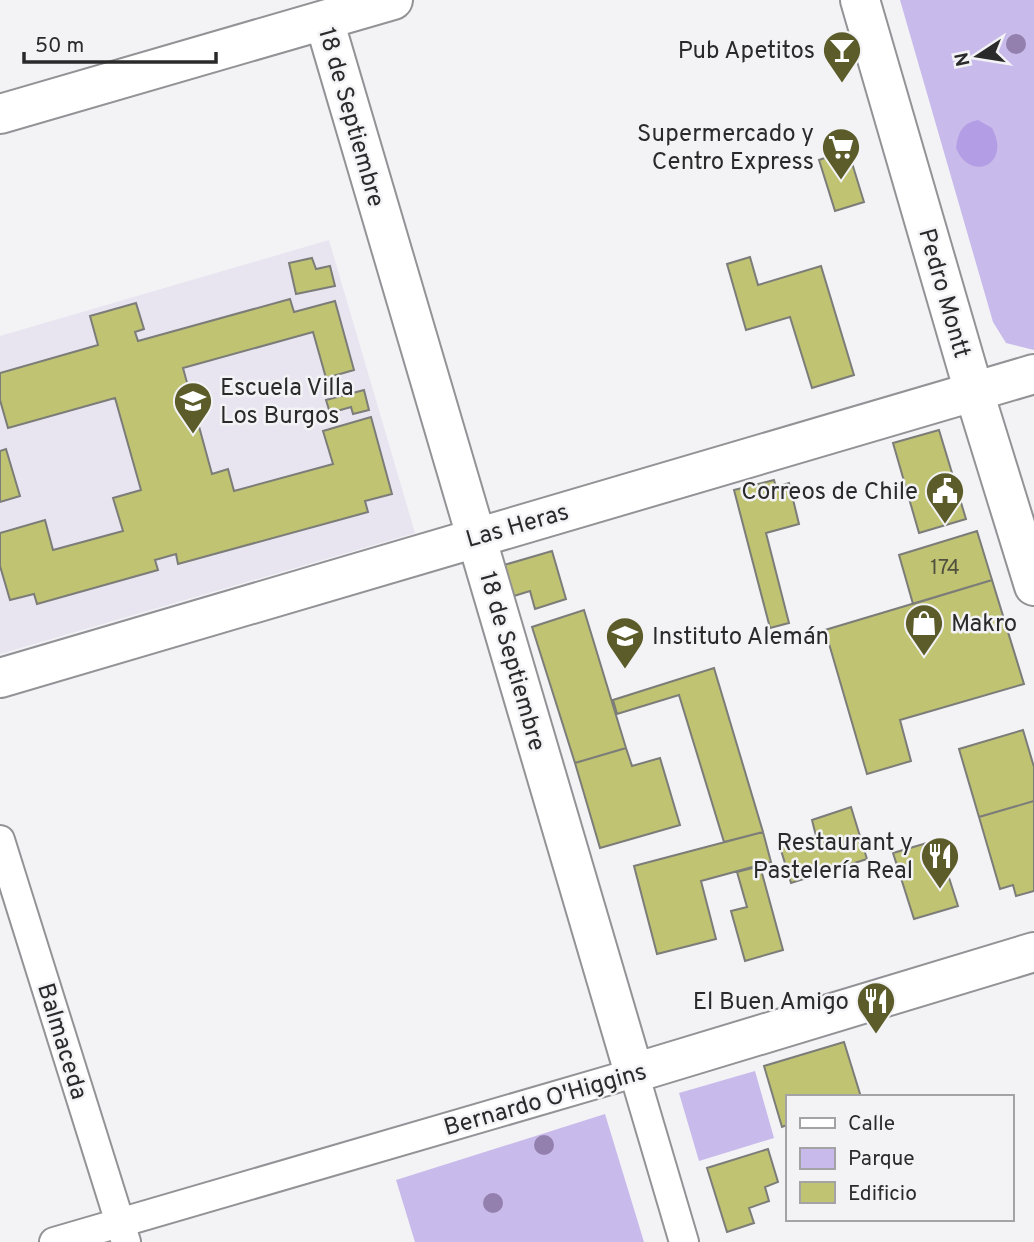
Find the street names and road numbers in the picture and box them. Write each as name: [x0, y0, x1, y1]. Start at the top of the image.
street label: 18 de Septiembre: [310, 25, 390, 211]
street label: Pedro Montt: [910, 225, 976, 362]
street label: Las Heras: [463, 498, 572, 556]
street label: 18 de Septiembre: [471, 569, 551, 755]
street label: Balmaceda: [29, 980, 93, 1103]
street label: Bernardo O'Higgins: [441, 1058, 650, 1144]

